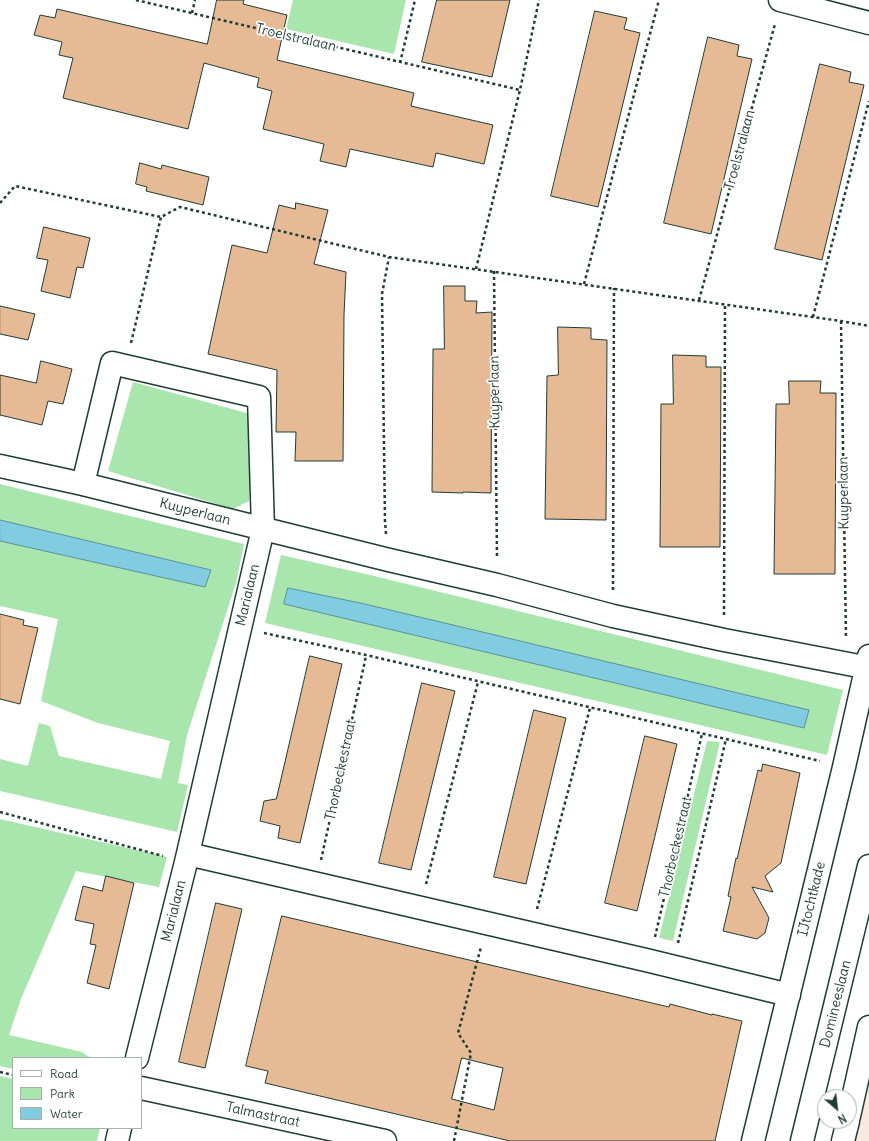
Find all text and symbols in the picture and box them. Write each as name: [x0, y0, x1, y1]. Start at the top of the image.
street label: Troelstralaan: [254, 21, 338, 55]
street label: Troelstralaan: [721, 108, 759, 192]
street label: Kuyperlaan: [486, 355, 504, 429]
street label: Kuyperlaan: [835, 456, 853, 530]
street label: Kuyperlaan: [158, 495, 232, 529]
street label: Marialaan: [233, 562, 263, 628]
street label: Thorbeckestraat: [322, 718, 360, 822]
street label: Thorbeckestraat: [656, 795, 696, 899]
street label: IJtochtkade: [795, 860, 829, 938]
street label: Marialaan: [158, 878, 190, 944]
street label: Domineeslaan: [817, 958, 855, 1050]
legend: [12, 1057, 142, 1129]
text: Road: [50, 1066, 78, 1081]
text: Park: [50, 1086, 75, 1101]
north arrow: [817, 1089, 857, 1129]
street label: Talmastraat: [225, 1099, 301, 1131]
text: Water: [50, 1106, 83, 1121]
text: N: [836, 1111, 849, 1127]

